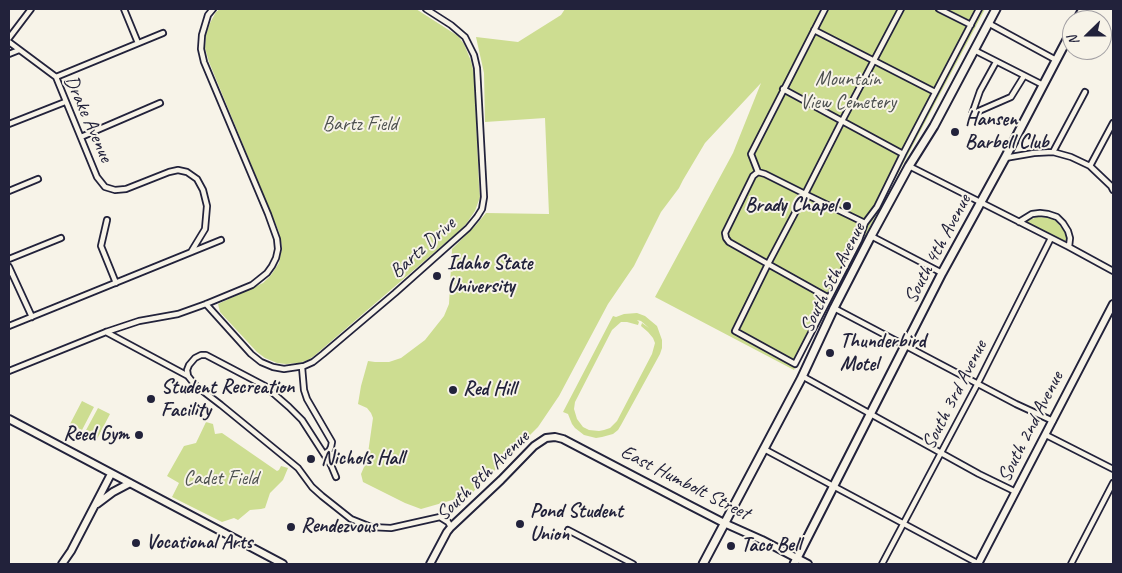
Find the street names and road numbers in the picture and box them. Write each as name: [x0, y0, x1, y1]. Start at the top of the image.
street label: Drake Avenue: [58, 72, 118, 166]
street label: South 4th Avenue: [899, 190, 977, 308]
street label: Bartz Drive: [385, 212, 461, 284]
street label: South 5th Avenue: [795, 219, 871, 337]
street label: South 3rd Avenue: [917, 336, 993, 454]
street label: South 2nd Avenue: [993, 368, 1069, 486]
street label: South 8th Avenue: [431, 426, 535, 526]
street label: East Humbolt Street: [616, 440, 754, 526]

